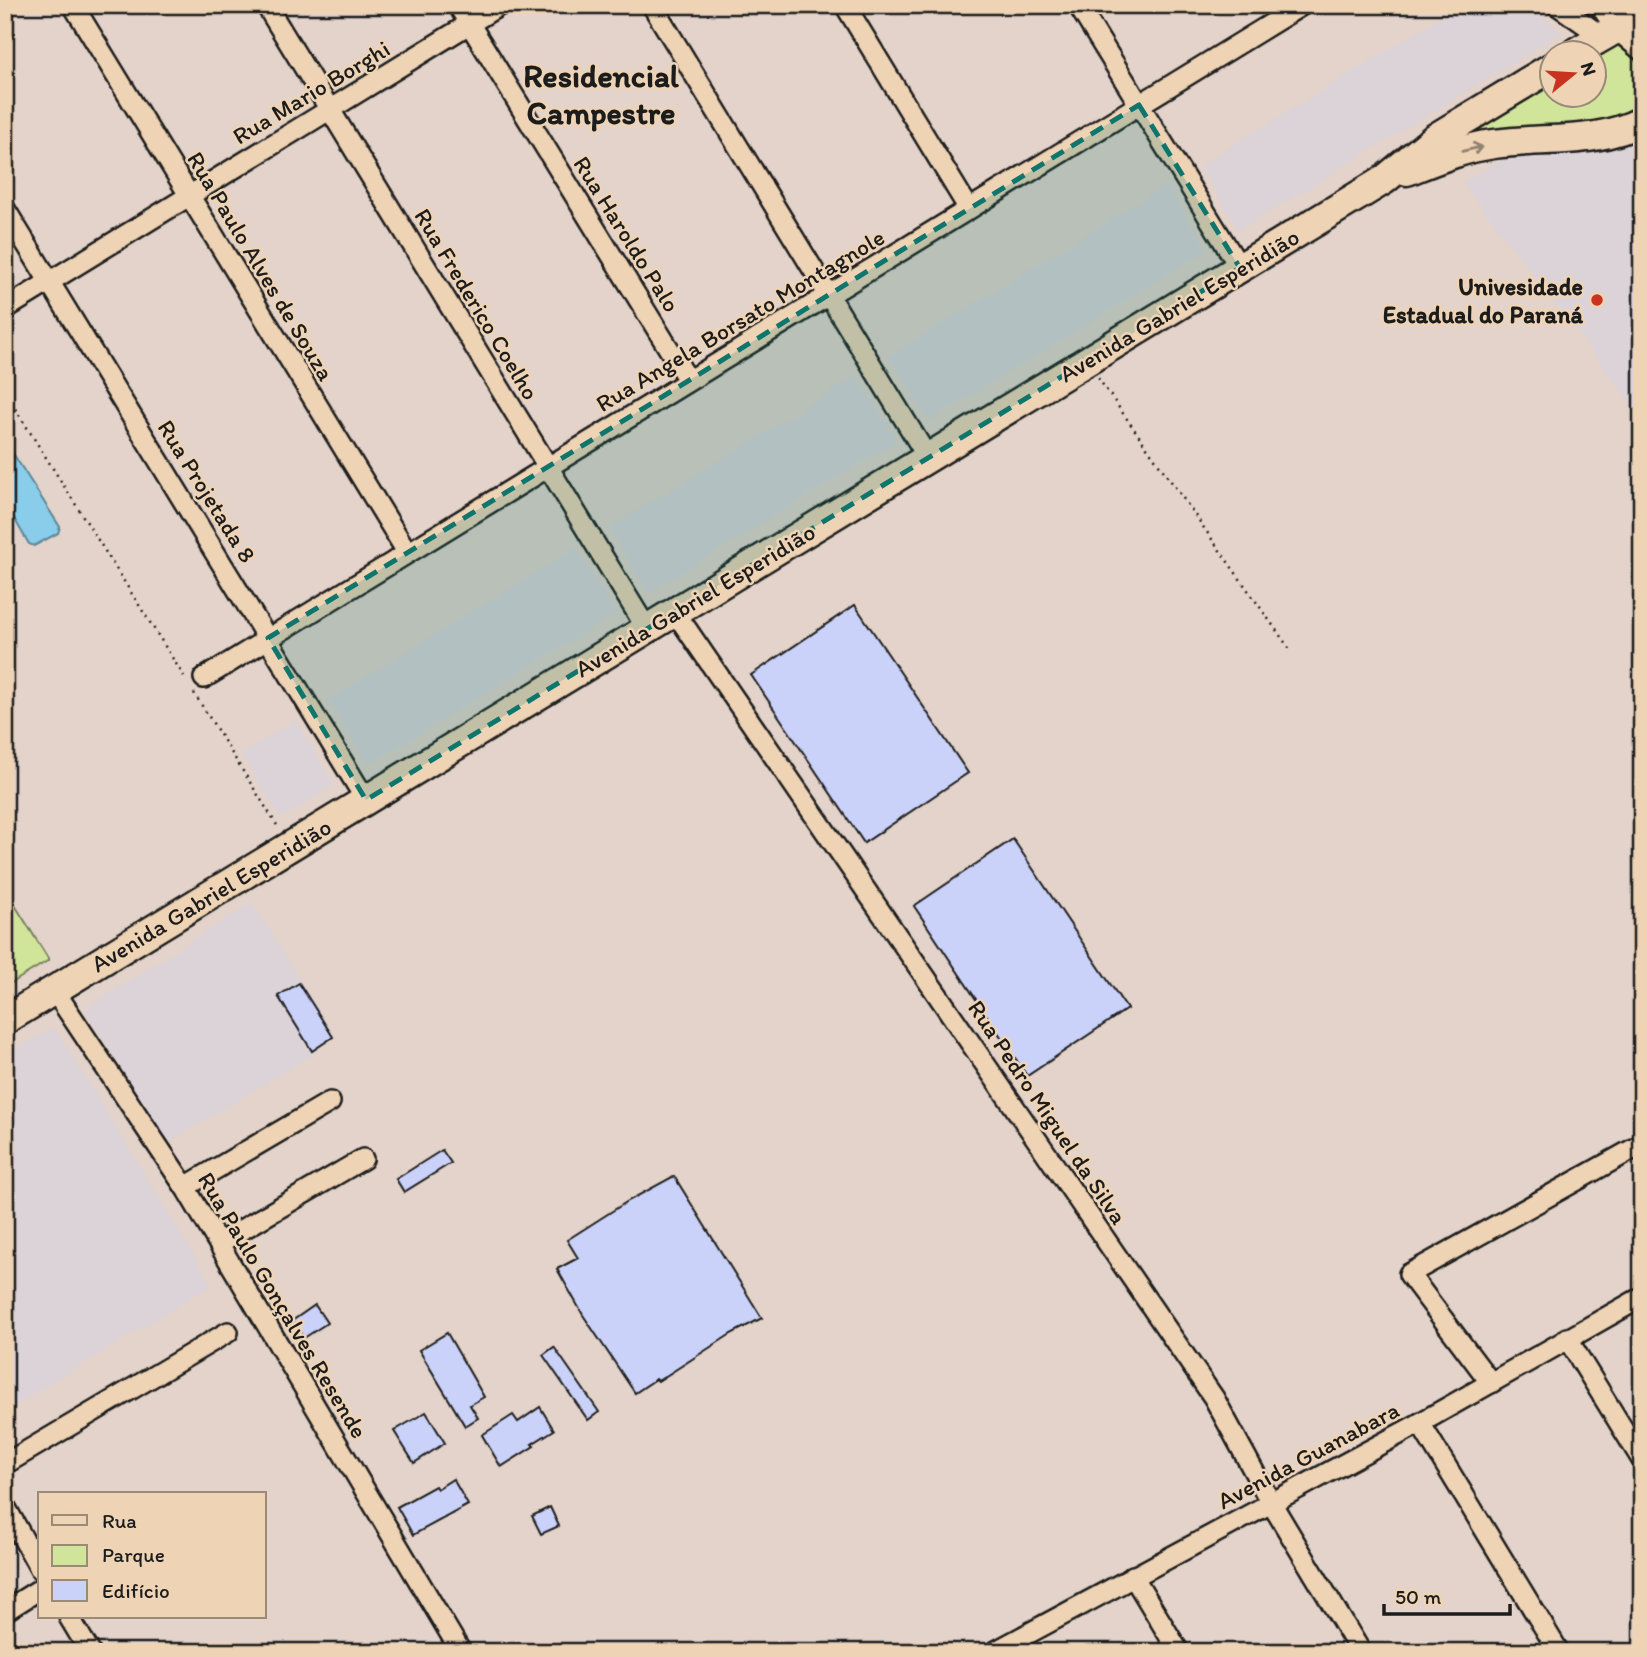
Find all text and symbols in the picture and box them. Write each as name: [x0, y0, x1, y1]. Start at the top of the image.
street label: Rua Mario Borghi: [227, 34, 395, 150]
north arrow: [1538, 38, 1608, 108]
district label: Residencial Campestre: [523, 57, 680, 132]
text: N: [1576, 59, 1602, 79]
one-way arrow: [1460, 141, 1483, 155]
street label: Rua Paulo Alves de Souza: [181, 146, 341, 386]
street label: Rua Haroldo Palo: [567, 151, 687, 317]
street label: Rua Frederico Coelho: [408, 203, 546, 405]
street label: Rua Angela Borsato Montagnole: [590, 222, 890, 418]
street label: Avenida Gabriel Esperidião: [1054, 222, 1304, 388]
place label: Univesidade Estadual do Paraná: [1383, 272, 1583, 329]
marker: Univesidade Estadual do Paraná: [1589, 292, 1605, 308]
street label: Rua Projetada 8: [152, 414, 262, 568]
street label: Avenida Gabriel Esperidião: [570, 517, 820, 683]
street label: Avenida Gabriel Esperidião: [86, 812, 336, 978]
street label: Rua Pedro Miguel da Silva: [962, 994, 1134, 1230]
street label: Rua Paulo Gonçalves Resende: [192, 1167, 374, 1443]
street label: Avenida Guanabara: [1212, 1395, 1404, 1515]
legend: [38, 1492, 266, 1618]
text: Rua: [102, 1508, 137, 1533]
text: Parque: [102, 1542, 165, 1567]
scale bar: [1384, 1573, 1510, 1617]
text: Edifício: [102, 1578, 170, 1603]
text: 50 m: [1395, 1584, 1442, 1609]

